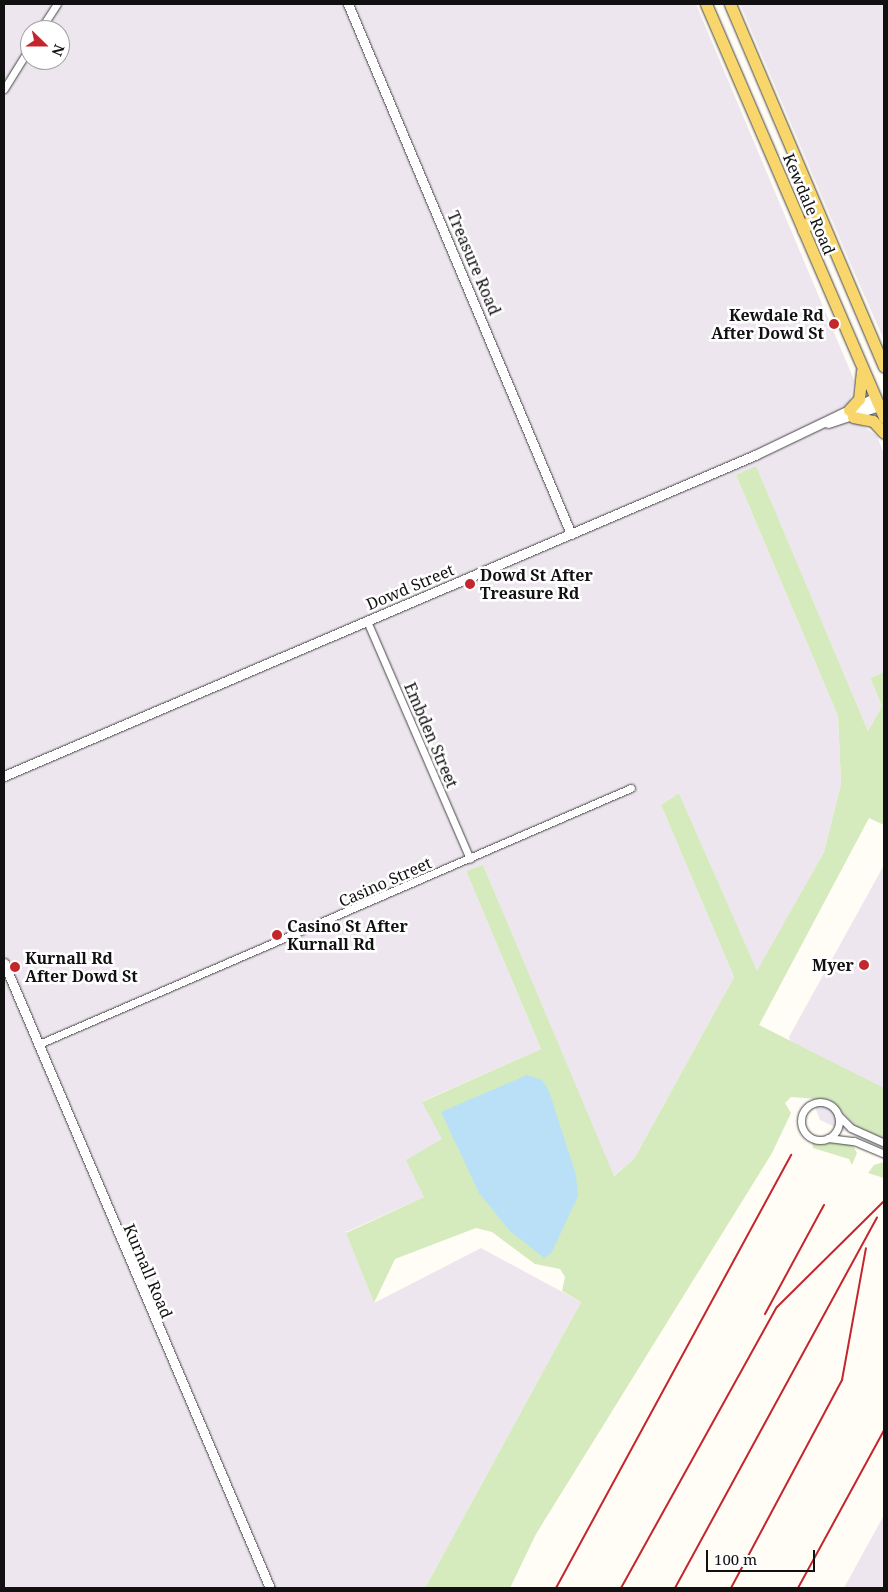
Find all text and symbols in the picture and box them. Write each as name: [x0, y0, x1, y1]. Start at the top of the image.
north arrow: [20, 20, 70, 70]
text: N: [48, 42, 69, 59]
street label: Kewdale Road: [779, 150, 839, 258]
street label: Treasure Road: [443, 208, 505, 318]
place label: Kewdale Rd After Dowd St: [711, 305, 824, 343]
marker: Kewdale Rd After Dowd St: [828, 318, 840, 330]
street label: Dowd Street: [363, 560, 457, 614]
place label: Dowd St After Treasure Rd: [480, 565, 593, 603]
marker: Dowd St After Treasure Rd: [464, 578, 476, 590]
street label: Embden Street: [400, 680, 462, 790]
street label: Casino Street: [336, 853, 434, 911]
place label: Casino St After Kurnall Rd: [287, 916, 408, 954]
marker: Casino St After Kurnall Rd: [271, 929, 283, 941]
place label: Kurnall Rd After Dowd St: [25, 948, 138, 986]
place label: Myer: [812, 955, 854, 975]
marker: Myer: [858, 959, 870, 971]
marker: Kurnall Rd After Dowd St: [9, 961, 21, 973]
street label: Kurnall Road: [120, 1221, 176, 1321]
scale bar: [708, 1540, 817, 1572]
text: 100 m: [714, 1549, 757, 1569]

